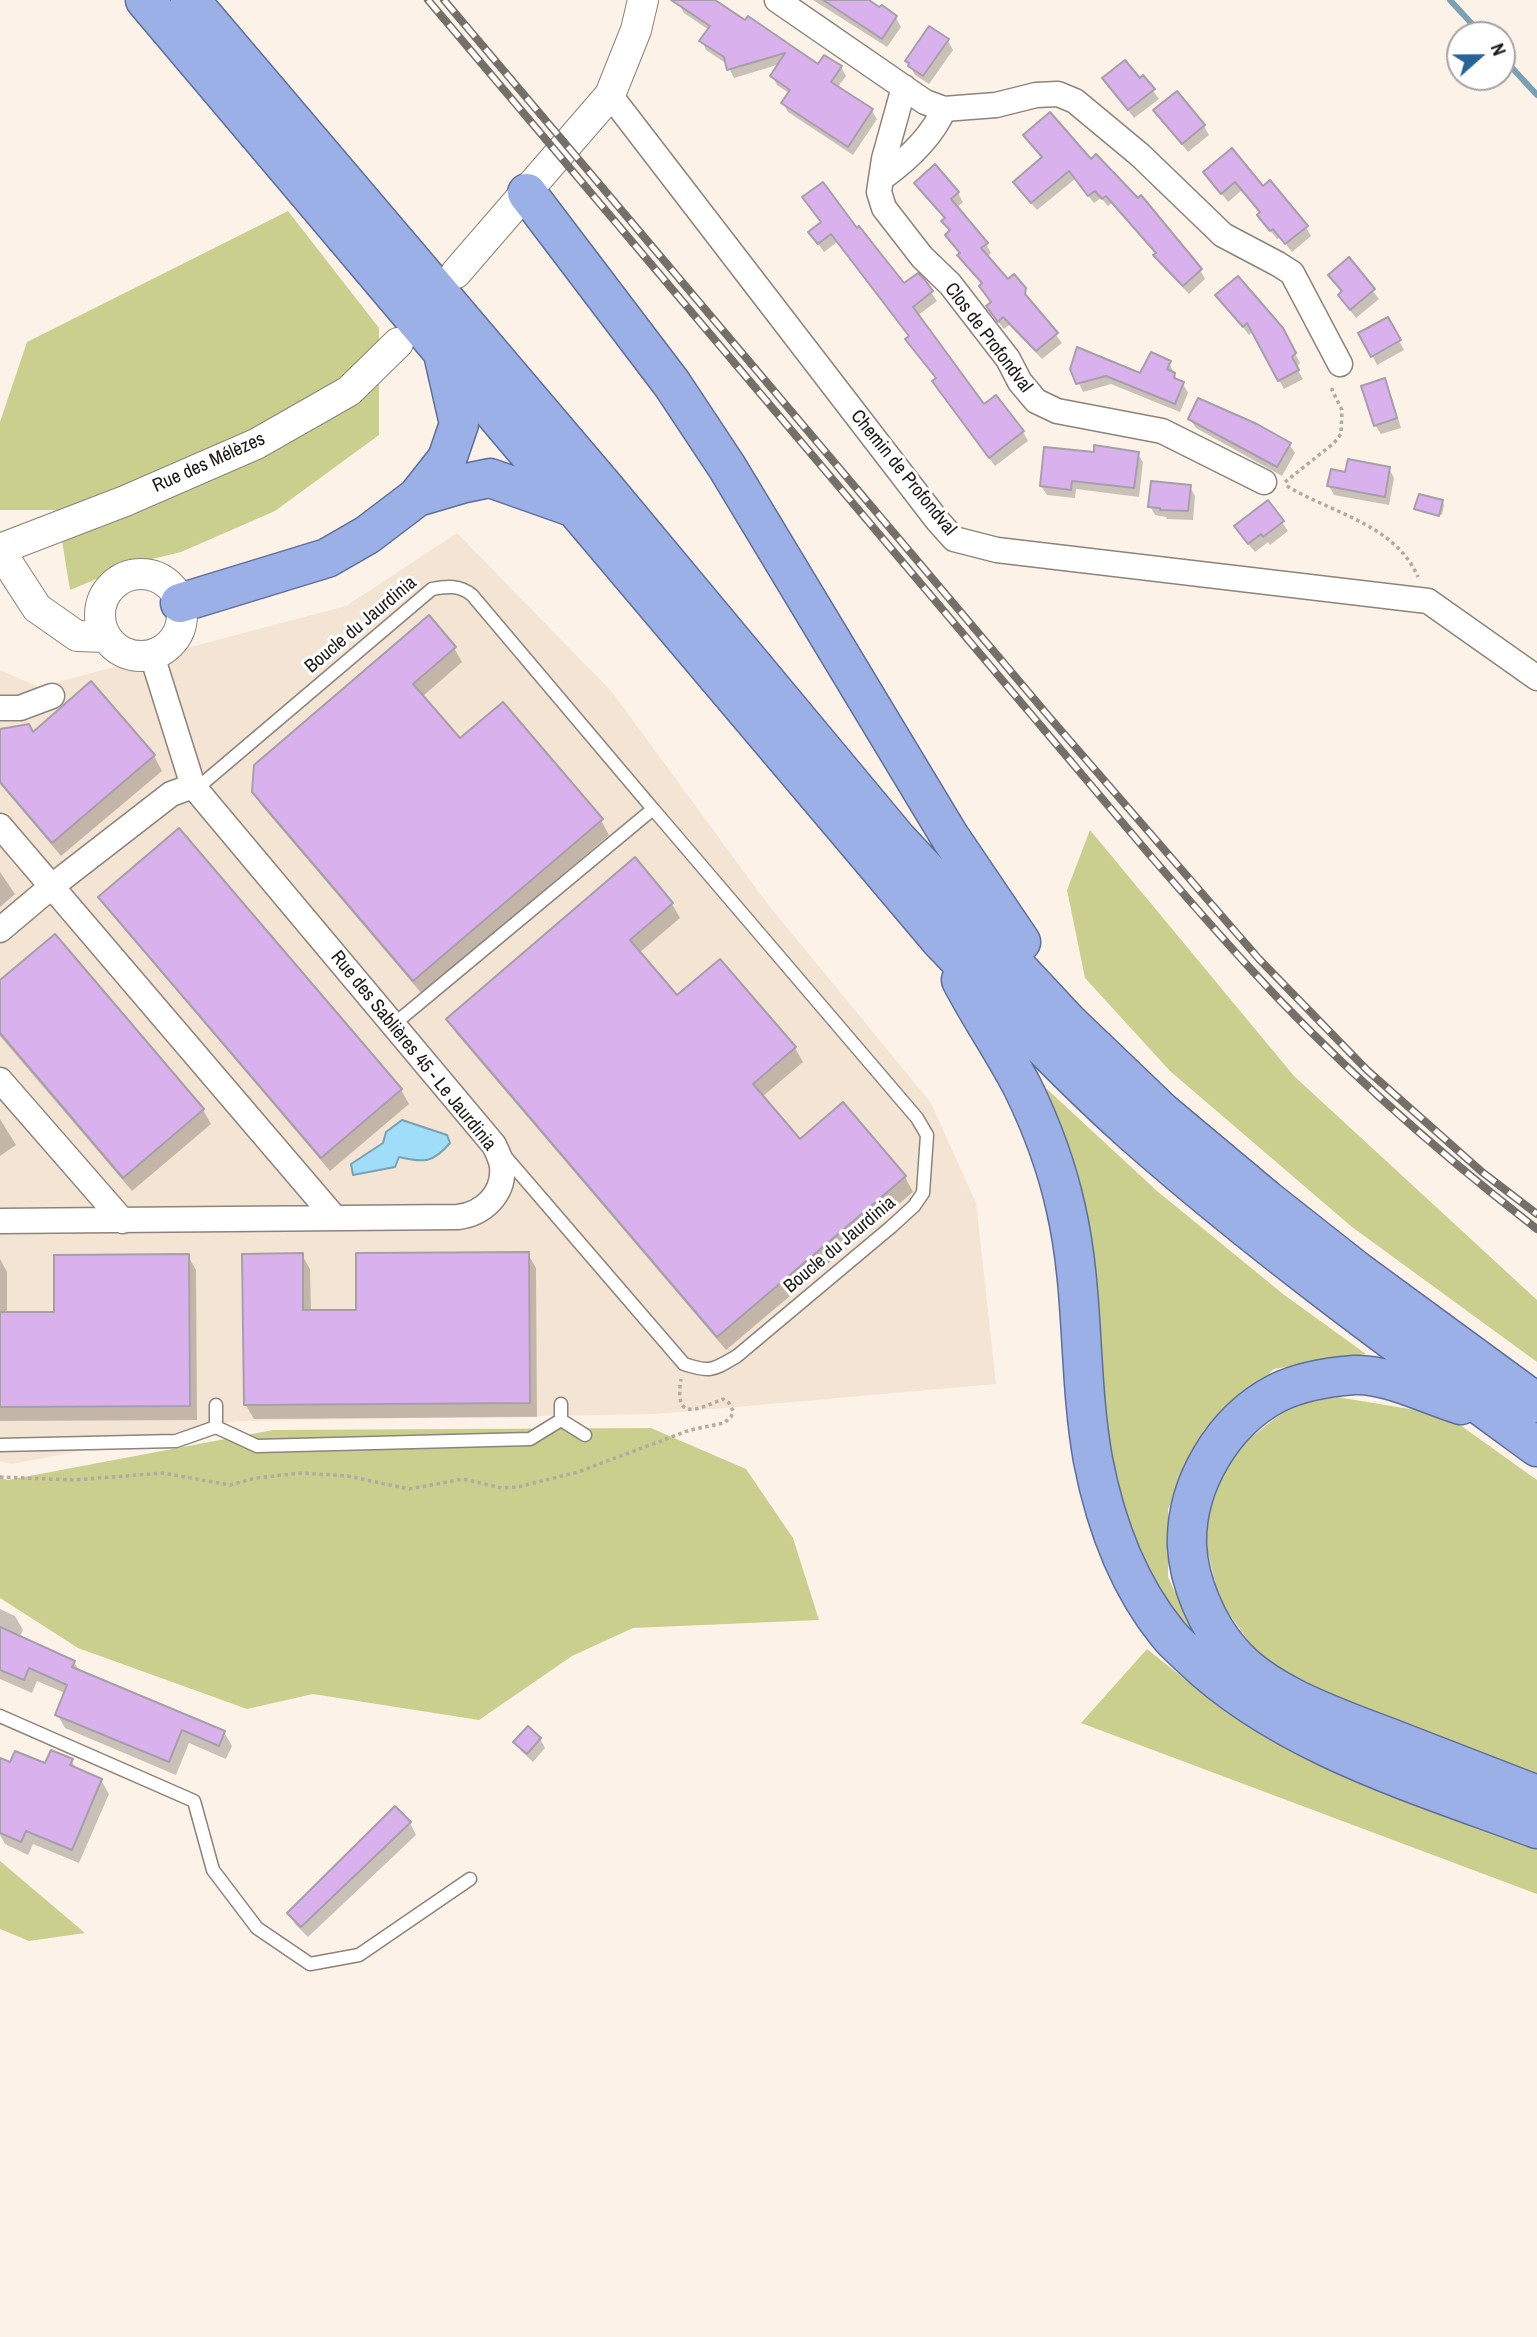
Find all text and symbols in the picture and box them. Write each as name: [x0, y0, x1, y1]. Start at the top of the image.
north arrow: [1446, 21, 1516, 91]
text: N: [1485, 39, 1513, 59]
street label: Clos de Profondval: [939, 279, 1037, 397]
street label: Chemin de Profondval: [845, 406, 961, 540]
street label: Rue des Mélèzes: [149, 428, 269, 498]
street label: Boucle du Jaurdinia: [301, 572, 421, 678]
street label: Rue des Sablières 45 - Le Jaurdinia: [325, 947, 501, 1155]
street label: Boucle du Jaurdinia: [780, 1192, 900, 1298]

